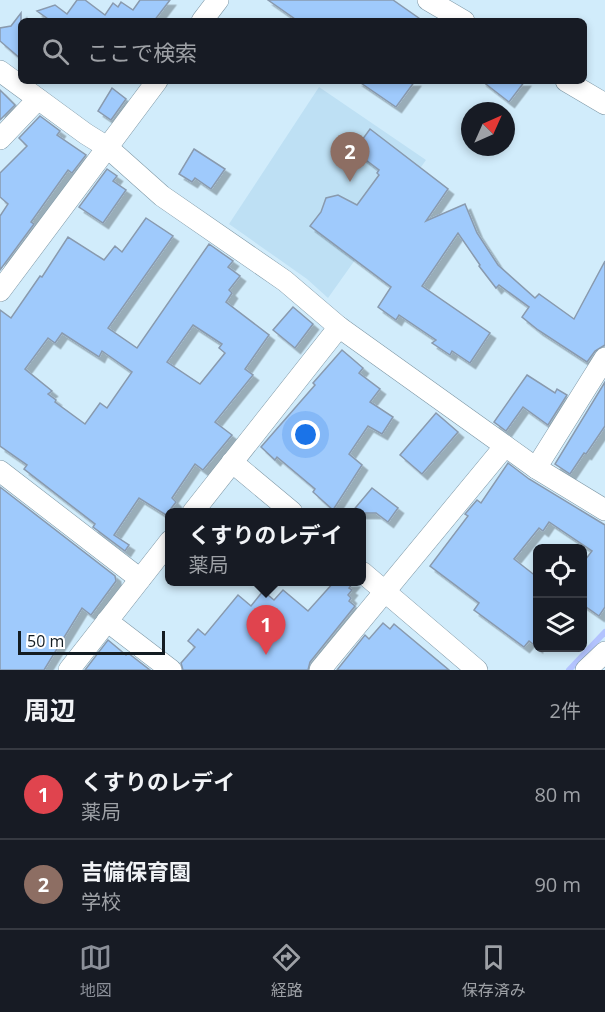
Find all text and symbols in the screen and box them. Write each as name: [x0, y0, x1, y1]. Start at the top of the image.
search box: [18, 18, 587, 84]
icon: search: [39, 35, 72, 68]
text: ここで検索: [87, 37, 197, 67]
north arrow: [461, 102, 515, 156]
pin: 2: [330, 132, 370, 182]
your location: [291, 420, 320, 449]
popup: [165, 508, 366, 586]
text: くすりのレデイ: [188, 519, 343, 549]
map controls: [533, 544, 587, 652]
button: locate: [533, 544, 587, 598]
text: 薬局: [188, 551, 228, 578]
button: layers: [533, 598, 587, 652]
pin: 1: [246, 606, 286, 655]
scale bar: [18, 628, 165, 656]
text: 50 m: [27, 630, 64, 652]
text: 周辺: [24, 692, 76, 728]
text: 2件: [550, 697, 581, 724]
text: くすりのレデイ: [81, 766, 235, 796]
text: 1: [38, 781, 49, 808]
text: 80 m: [534, 781, 581, 808]
text: 薬局: [81, 798, 121, 825]
text: 吉備保育園: [81, 856, 191, 886]
text: 2: [38, 871, 49, 898]
text: 90 m: [534, 871, 581, 898]
text: 学校: [81, 888, 121, 915]
tab: 地図: [79, 941, 112, 1001]
tab: 経路: [270, 941, 303, 1001]
tab: 保存済み: [462, 941, 526, 1001]

